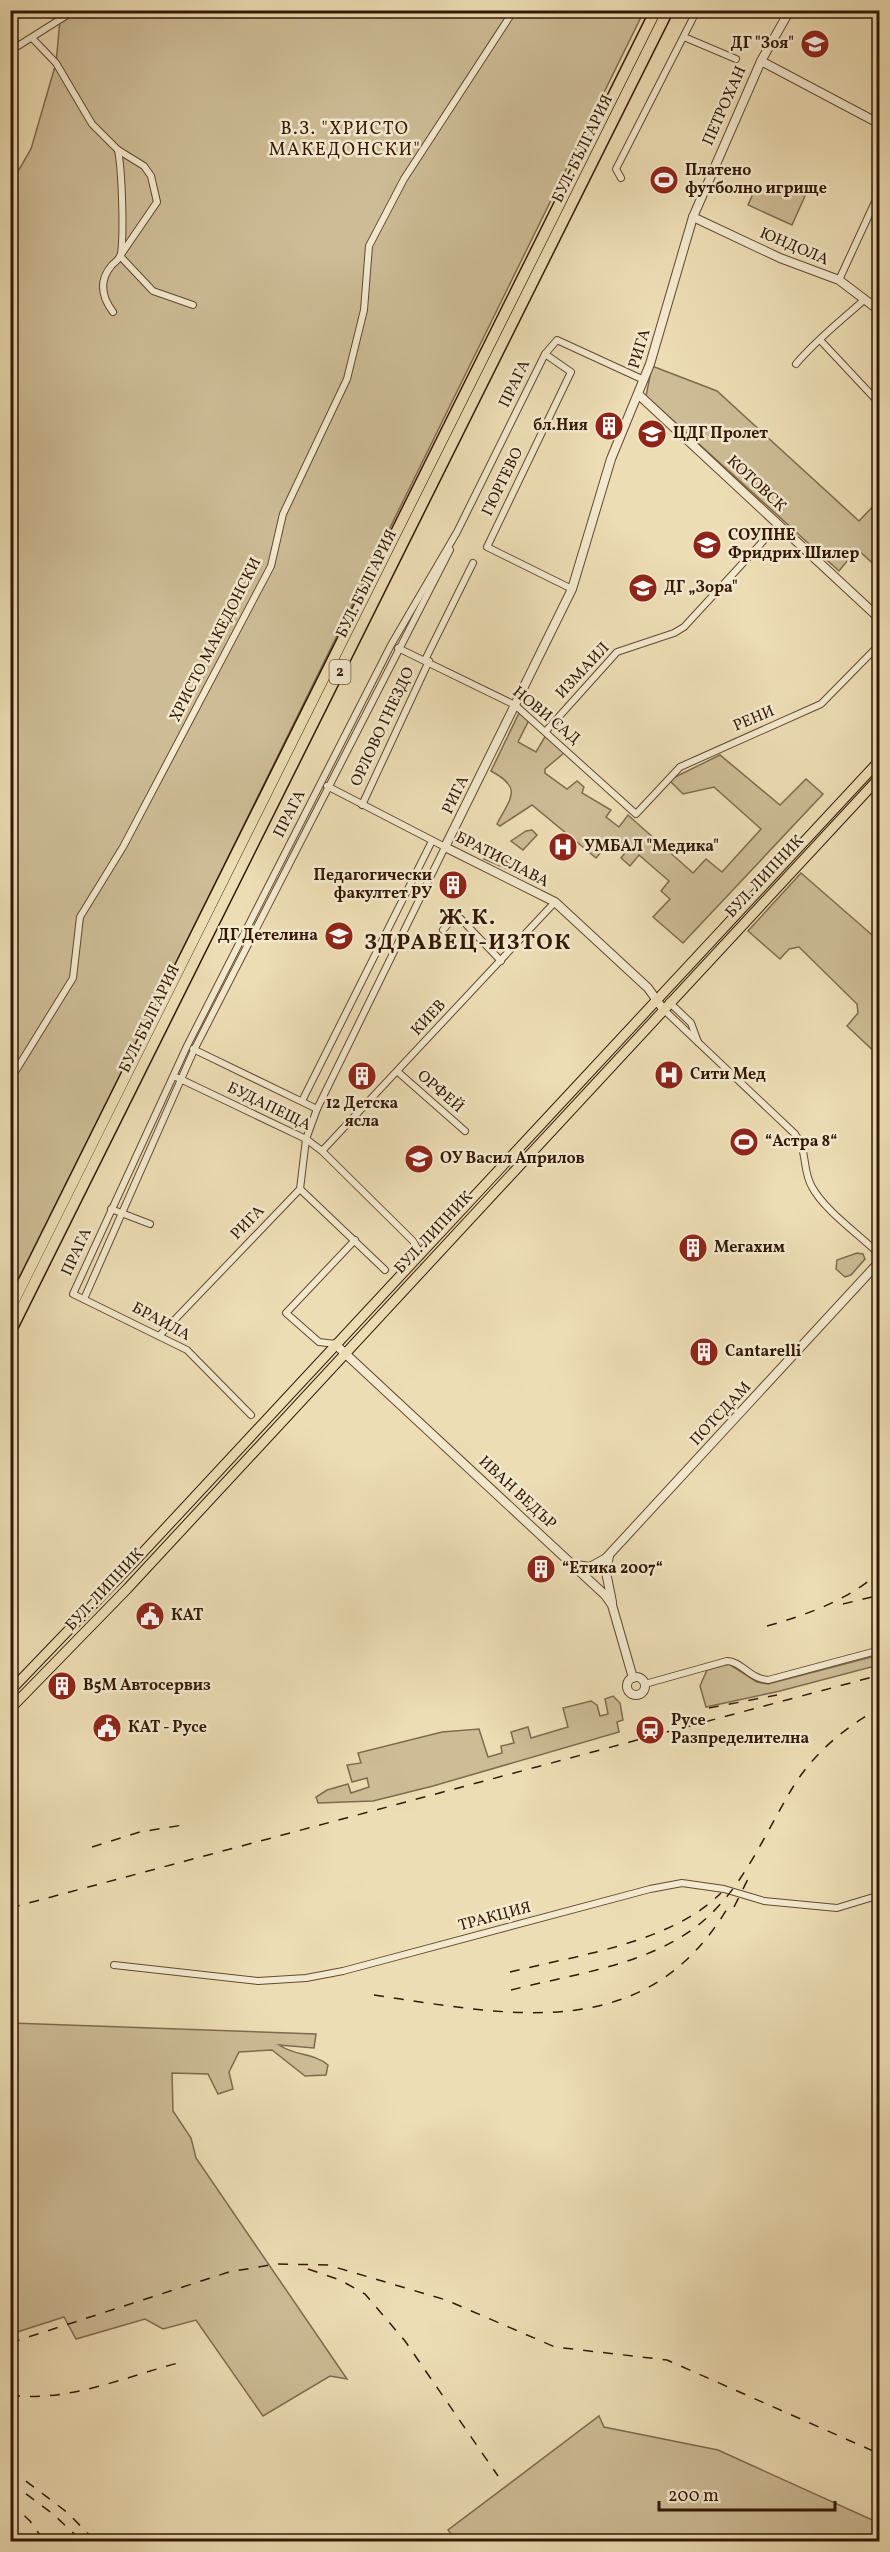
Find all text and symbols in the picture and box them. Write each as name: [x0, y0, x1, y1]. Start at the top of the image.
school or university icon: ДГ "Зоя": [799, 28, 831, 60]
place label: ДГ "Зоя": [731, 33, 794, 55]
street label: ПЕТРОХАН: [698, 63, 752, 149]
street label: БУЛ. БЪЛГАРИЯ: [547, 91, 619, 207]
district label: В.З. "ХРИСТО МАКЕДОНСКИ": [269, 117, 421, 163]
place label: Платено футболно игрище: [685, 160, 827, 200]
sports icon: Платено футболно игрище: [648, 164, 680, 196]
street label: ЮНДОЛА: [756, 223, 832, 271]
street label: РИГА: [624, 326, 656, 372]
street label: ПРАГА: [494, 356, 536, 412]
building icon: бл.Ния: [593, 410, 625, 442]
place label: бл.Ния: [533, 415, 588, 437]
school or university icon: ЦДГ Пролет: [636, 418, 668, 450]
place label: ЦДГ Пролет: [673, 423, 768, 445]
street label: ГЮРГЕВО: [477, 444, 529, 520]
street label: КОТОВСК: [721, 451, 791, 517]
place label: СОУПНЕ Фридрих Шилер: [728, 525, 859, 565]
street label: БУЛ. БЪЛГАРИЯ: [331, 526, 403, 642]
school or university icon: СОУПНЕ Фридрих Шилер: [691, 529, 723, 561]
street label: ХРИСТО МАКЕДОНСКИ: [165, 554, 267, 726]
school or university icon: ДГ „Зора": [627, 572, 659, 604]
place label: ДГ „Зора": [664, 577, 738, 599]
street label: ИЗМАИЛ: [551, 638, 615, 704]
road number: 2: [330, 660, 350, 684]
street label: ОРЛОВО ГНЕЗДО: [346, 663, 420, 790]
street label: НОВИ САД: [507, 682, 585, 750]
street label: РЕНИ: [730, 700, 778, 738]
street label: РИГА: [437, 772, 475, 818]
street label: ПРАГА: [269, 786, 311, 842]
street label: БРАТИСЛАВА: [451, 827, 553, 893]
hospital icon: УМБАЛ "Медика": [547, 831, 579, 863]
street label: БУЛ. ЛИПНИК: [721, 831, 809, 923]
place label: УМБАЛ "Медика": [584, 836, 719, 858]
place label: Педагогически факултет РУ: [314, 865, 432, 905]
building icon: Педагогически факултет РУ: [437, 869, 469, 901]
district label: Ж.К. ЗДРАВЕЦ-ИЗТОК: [364, 903, 572, 959]
school or university icon: ДГ Детелина: [323, 920, 355, 952]
place label: ДГ Детелина: [218, 925, 318, 947]
street label: БУЛ. БЪЛГАРИЯ: [114, 961, 186, 1077]
street label: КИЕВ: [406, 995, 452, 1041]
hospital icon: Сити Мед: [653, 1059, 685, 1091]
building icon: 12 Детска ясла: [346, 1060, 378, 1092]
place label: Сити Мед: [690, 1064, 766, 1086]
street label: ОРФЕЙ: [412, 1065, 468, 1119]
street label: БУДАПЕЩА: [223, 1077, 315, 1137]
place label: 12 Детска ясла: [326, 1093, 399, 1133]
sports icon: “Астра 8“: [728, 1126, 760, 1158]
place label: “Астра 8“: [765, 1131, 838, 1153]
school or university icon: ОУ Васил Априлов: [403, 1143, 435, 1175]
place label: ОУ Васил Априлов: [440, 1148, 585, 1170]
street label: БУЛ. ЛИПНИК: [390, 1187, 478, 1279]
street label: РИГА: [226, 1201, 270, 1245]
street label: ПРАГА: [56, 1224, 98, 1280]
building icon: Мегахим: [677, 1232, 709, 1264]
place label: Мегахим: [714, 1237, 785, 1259]
street label: БРАИЛА: [128, 1297, 194, 1347]
building icon: Cantarelli: [688, 1336, 720, 1368]
place label: Cantarelli: [725, 1341, 802, 1363]
street label: ПОТСДАМ: [685, 1377, 757, 1451]
street label: ИВАН ВЕДЪР: [473, 1451, 561, 1535]
street label: БУЛ. ЛИПНИК: [61, 1544, 149, 1636]
building icon: “Етика 2007“: [525, 1553, 557, 1585]
place label: “Етика 2007“: [562, 1558, 663, 1580]
public building icon: КАТ: [134, 1600, 166, 1632]
place label: КАТ: [171, 1605, 204, 1627]
building icon: В5М Автосервиз: [46, 1670, 78, 1702]
place label: В5М Автосервиз: [83, 1675, 211, 1697]
place label: Русе Разпределителна: [671, 1710, 809, 1750]
public building icon: КАТ - Русе: [91, 1712, 123, 1744]
station icon: Русе Разпределителна: [634, 1714, 666, 1746]
place label: КАТ - Русе: [128, 1717, 207, 1739]
street label: ТРАКЦИЯ: [456, 1897, 534, 1937]
scale bar: [659, 2474, 834, 2512]
text: 200 m: [668, 2484, 719, 2509]

